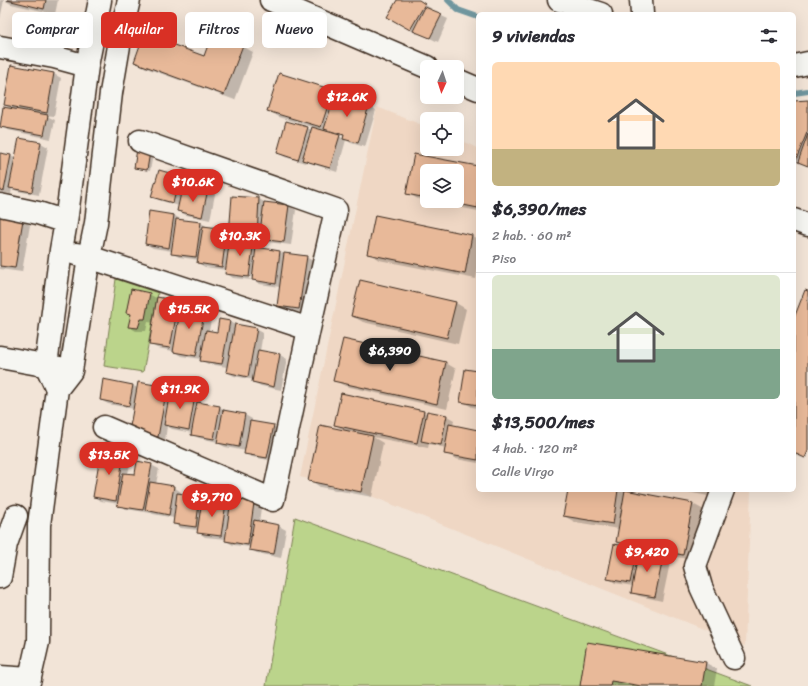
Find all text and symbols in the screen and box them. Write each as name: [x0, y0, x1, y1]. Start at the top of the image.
chip: Comprar: [12, 12, 93, 48]
chip: Alquilar: [101, 12, 177, 48]
chip: Filtros: [185, 12, 254, 48]
chip: Nuevo: [262, 12, 327, 48]
text: 9 viviendas: [492, 21, 575, 51]
icon: filters: [758, 25, 780, 47]
north arrow: [420, 60, 464, 104]
map controls: [420, 60, 464, 208]
pin: $12.6K: [314, 84, 380, 118]
text: $12.6K: [326, 85, 368, 108]
icon: home: [600, 88, 672, 160]
button: locate: [420, 112, 464, 156]
button: layers: [420, 164, 464, 208]
pin: $10.6K: [160, 169, 226, 203]
text: $10.6K: [172, 170, 214, 193]
text: $6,390/mes: [492, 194, 586, 224]
pin: $10.3K: [207, 223, 273, 257]
text: $10.3K: [219, 224, 261, 247]
text: 2 hab. · 60 m²: [492, 224, 571, 247]
text: Piso: [492, 247, 516, 270]
pin: $15.5K: [156, 296, 222, 330]
text: $15.5K: [168, 297, 210, 320]
icon: home: [600, 301, 672, 373]
pin: $6,390: [357, 338, 423, 372]
text: $6,390: [369, 339, 411, 362]
pin: $11.9K: [147, 376, 213, 410]
text: $11.9K: [160, 377, 200, 400]
text: $13,500/mes: [492, 407, 595, 437]
text: 4 hab. · 120 m²: [492, 437, 578, 460]
pin: $13.5K: [76, 442, 142, 476]
text: $13.5K: [88, 443, 130, 466]
text: Calle Virgo: [492, 460, 554, 483]
pin: $9,710: [179, 484, 245, 518]
text: $9,710: [191, 485, 233, 508]
pin: $9,420: [614, 539, 680, 573]
text: $9,420: [625, 540, 669, 563]

